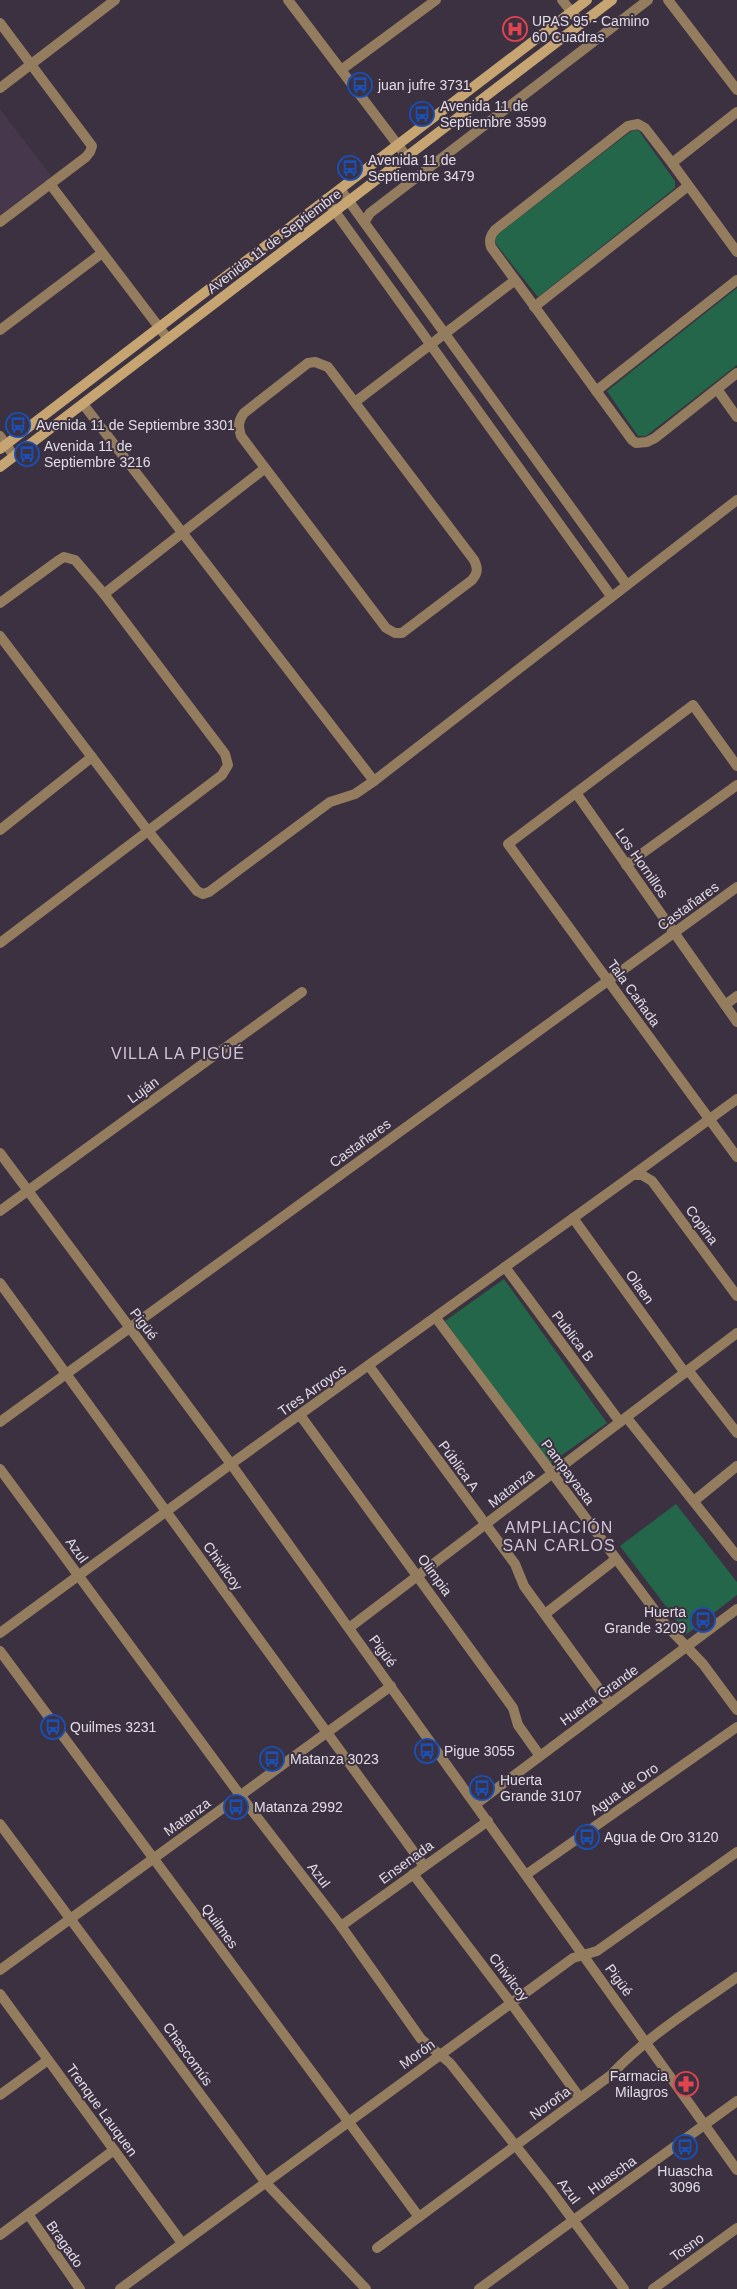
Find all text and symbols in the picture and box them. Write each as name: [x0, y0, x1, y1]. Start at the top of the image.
place label: UPAS 95 - Camino 60 Cuadras: [532, 13, 649, 45]
hospital icon: UPAS 95 - Camino 60 Cuadras: [502, 16, 528, 42]
bus stop icon: juan jufre 3731: [347, 72, 373, 98]
place label: juan jufre 3731: [377, 77, 471, 93]
place label: Avenida 11 de Septiembre 3599: [440, 98, 547, 130]
bus stop icon: Avenida 11 de Septiembre 3599: [409, 101, 435, 127]
place label: Avenida 11 de Septiembre 3479: [368, 152, 475, 184]
bus stop icon: Avenida 11 de Septiembre 3479: [337, 155, 363, 181]
street label: Avenida 11 de Septiembre: [204, 185, 344, 297]
bus stop icon: Avenida 11 de Septiembre 3301: [5, 412, 31, 438]
place label: Avenida 11 de Septiembre 3301: [36, 417, 235, 433]
place label: Avenida 11 de Septiembre 3216: [44, 438, 151, 470]
bus stop icon: Avenida 11 de Septiembre 3216: [14, 441, 40, 467]
street label: Los Hornillos: [612, 825, 672, 901]
street label: Castañares: [654, 878, 722, 934]
street label: Tala Cañada: [604, 956, 664, 1030]
district label: VILLA LA PIGÜÉ: [111, 1044, 245, 1062]
street label: Luján: [124, 1073, 162, 1107]
street label: Castañares: [326, 1115, 394, 1171]
street label: Copina: [682, 1202, 722, 1248]
street label: Olaen: [623, 1267, 657, 1307]
street label: Pigüé: [127, 1305, 161, 1343]
street label: Publica B: [549, 1308, 597, 1364]
street label: Tres Arroyos: [275, 1361, 349, 1419]
street label: Pampayasta: [538, 1436, 598, 1508]
street label: Pública A: [435, 1438, 483, 1495]
street label: Matanza: [485, 1465, 537, 1511]
district label: AMPLIACIÓN SAN CARLOS: [502, 1518, 616, 1554]
street label: Azul: [63, 1534, 91, 1566]
street label: Chivilcoy: [200, 1539, 246, 1593]
street label: Olimpia: [415, 1551, 456, 1599]
place label: Huerta Grande 3209: [604, 1604, 686, 1636]
bus stop icon: Huerta Grande 3209: [690, 1607, 716, 1633]
street label: Pigüé: [366, 1632, 400, 1670]
street label: Huerta Grande: [557, 1661, 641, 1729]
bus stop icon: Quilmes 3231: [40, 1714, 66, 1740]
place label: Quilmes 3231: [70, 1719, 157, 1735]
bus stop icon: Pigue 3055: [414, 1738, 440, 1764]
place label: Pigue 3055: [444, 1743, 515, 1759]
bus stop icon: Matanza 3023: [259, 1746, 285, 1772]
place label: Matanza 3023: [290, 1751, 379, 1767]
street label: Agua de Oro: [587, 1760, 661, 1818]
place label: Huerta Grande 3107: [500, 1772, 582, 1804]
bus stop icon: Huerta Grande 3107: [469, 1775, 495, 1801]
bus stop icon: Matanza 2992: [223, 1794, 249, 1820]
street label: Matanza: [161, 1795, 214, 1839]
place label: Matanza 2992: [254, 1799, 343, 1815]
bus stop icon: Agua de Oro 3120: [574, 1824, 600, 1850]
place label: Agua de Oro 3120: [604, 1829, 719, 1845]
street label: Ensenada: [376, 1837, 436, 1887]
street label: Azul: [304, 1859, 334, 1891]
street label: Quilmes: [198, 1901, 242, 1951]
street label: Chivilcoy: [486, 1950, 532, 2004]
street label: Pigüé: [602, 1961, 636, 1999]
street label: Chascomús: [160, 2019, 216, 2089]
street label: Morón: [396, 2036, 438, 2072]
street label: Trenque Lauquen: [63, 2061, 141, 2159]
place label: Farmacia Milagros: [610, 2068, 668, 2100]
pharmacy icon: Farmacia Milagros: [673, 2071, 699, 2097]
street label: Noroña: [527, 2083, 573, 2123]
bus stop icon: Huascha 3096: [672, 2134, 698, 2160]
street label: Huascha: [585, 2152, 639, 2198]
place label: Huascha 3096: [657, 2163, 713, 2195]
street label: Azul: [554, 2175, 584, 2207]
street label: Bragado: [43, 2218, 87, 2270]
street label: Tosno: [667, 2229, 707, 2264]

